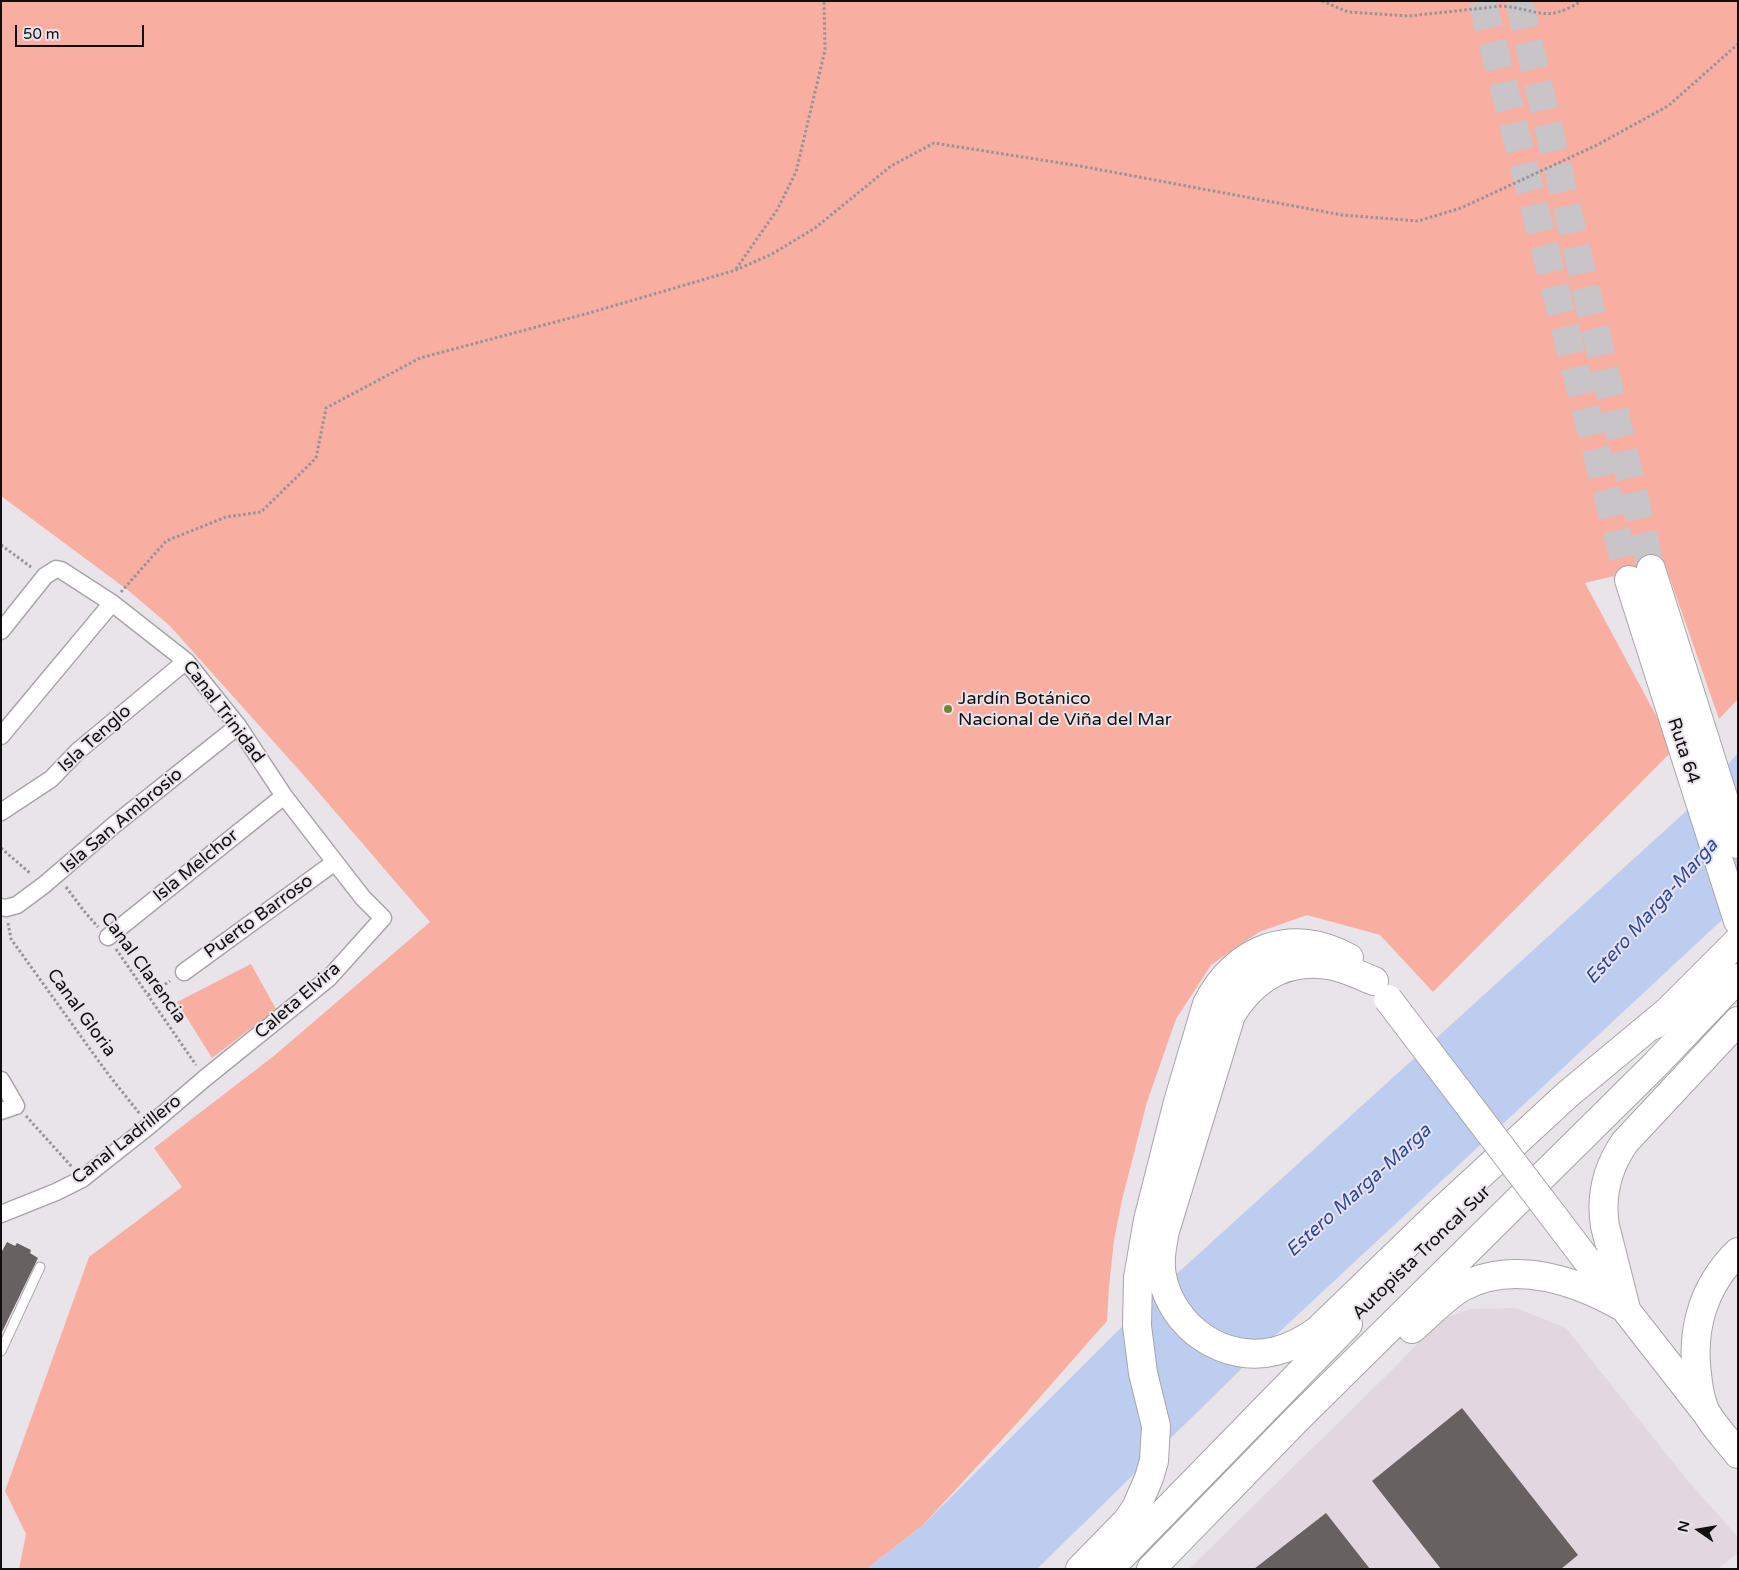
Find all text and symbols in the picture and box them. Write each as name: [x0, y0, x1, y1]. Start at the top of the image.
scale bar: [18, 15, 146, 47]
text: 50 m: [23, 25, 60, 43]
street label: Canal Trinidad: [178, 657, 268, 767]
place label: Jardín Botánico Nacional de Viña del Mar: [958, 688, 1172, 731]
street label: Isla Tenglo: [54, 701, 136, 777]
marker: Jardín Botánico Nacional de Viña del Mar: [942, 703, 954, 715]
street label: Ruta 64: [1662, 715, 1704, 787]
street label: Isla San Ambrosio: [57, 764, 187, 878]
street label: Isla Melchor: [149, 825, 243, 907]
water label: Estero Marga-Marga: [1581, 835, 1723, 989]
street label: Puerto Barroso: [200, 870, 318, 964]
street label: Canal Clarencia: [95, 908, 191, 1028]
street label: Caleta Elvira: [251, 958, 345, 1044]
street label: Canal Gloria: [42, 965, 120, 1061]
street label: Canal Ladrillero: [68, 1091, 186, 1189]
water label: Estero Marga-Marga: [1282, 1120, 1436, 1262]
street label: Autopista Troncal Sur: [1348, 1181, 1496, 1325]
north arrow: [1674, 1505, 1724, 1555]
text: N: [1674, 1519, 1693, 1534]

